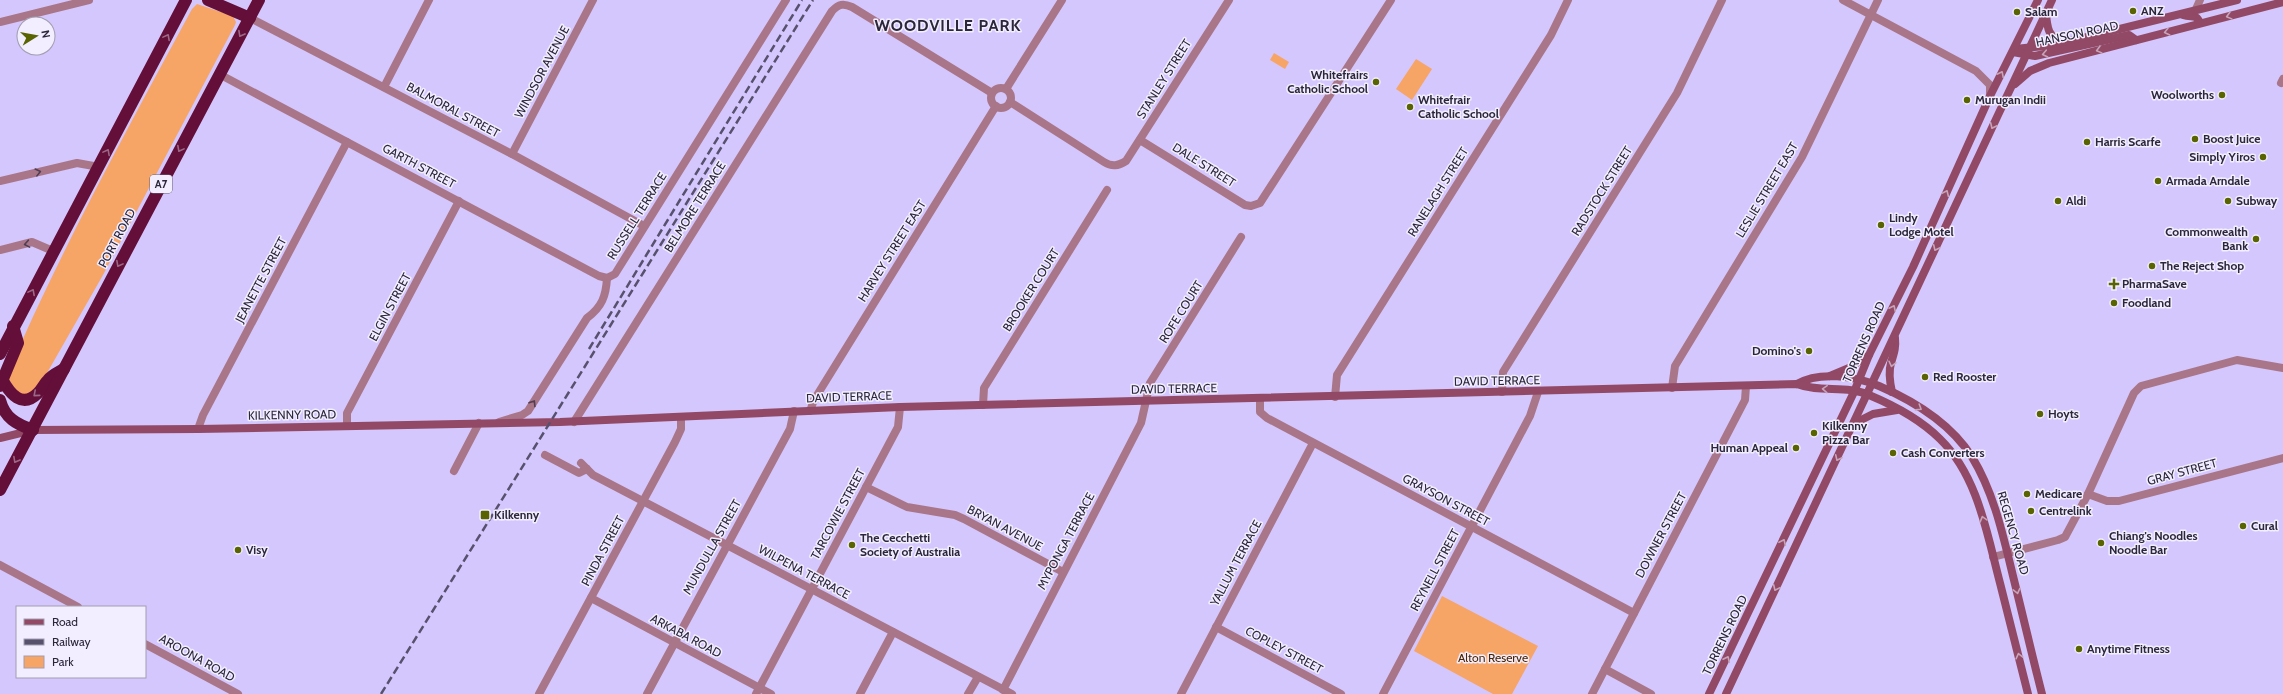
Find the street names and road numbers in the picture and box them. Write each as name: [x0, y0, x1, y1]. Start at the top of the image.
street label: HANSON ROAD: [2034, 17, 2120, 50]
street label: WINDSOR AVENUE: [511, 23, 572, 120]
street label: STANLEY STREET: [1133, 36, 1194, 121]
street label: BALMORAL STREET: [404, 79, 503, 141]
street label: DALE STREET: [1170, 139, 1239, 190]
street label: LESLIE STREET EAST: [1732, 139, 1801, 240]
street label: GARTH STREET: [380, 140, 459, 191]
street label: RADSTOCK STREET: [1568, 143, 1636, 238]
street label: RANELAGH STREET: [1404, 144, 1471, 239]
street label: BELMORE TERRACE: [661, 158, 729, 255]
street label: RUSSELL TERRACE: [604, 169, 670, 262]
road number: A7: [150, 175, 172, 193]
street label: HARVEY STREET EAST: [854, 197, 929, 304]
street label: PORT ROAD: [95, 205, 139, 270]
street label: JEANETTE STREET: [231, 234, 290, 326]
street label: BROOKER COURT: [999, 245, 1062, 334]
street label: ELGIN STREET: [365, 270, 414, 343]
street label: ROFE COURT: [1155, 277, 1206, 346]
street label: TORRENS ROAD: [1839, 299, 1888, 385]
street label: DAVID TERRACE: [1454, 372, 1540, 389]
street label: DAVID TERRACE: [1131, 380, 1217, 397]
street label: DAVID TERRACE: [806, 387, 893, 405]
street label: KILKENNY ROAD: [248, 406, 336, 423]
street label: GRAY STREET: [2145, 455, 2219, 488]
street label: TARCOWIE STREET: [807, 465, 868, 562]
street label: GRAYSON STREET: [1400, 470, 1493, 529]
street label: MYPONGA TERRACE: [1034, 489, 1098, 592]
street label: DOWNER STREET: [1632, 489, 1690, 580]
street label: REGENCY ROAD: [1994, 489, 2033, 577]
street label: MUNDULLA STREET: [679, 496, 744, 597]
street label: BRYAN AVENUE: [965, 501, 1046, 554]
street label: PINDA STREET: [578, 513, 628, 588]
street label: YALLUM TERRACE: [1206, 517, 1265, 609]
street label: REYNELL STREET: [1407, 526, 1463, 613]
street label: WILPENA TERRACE: [756, 541, 853, 602]
street label: TORRENS ROAD: [1699, 592, 1750, 677]
street label: ARKABA ROAD: [648, 611, 725, 661]
street label: COPLEY STREET: [1243, 623, 1326, 677]
street label: AROONA ROAD: [157, 631, 238, 685]

